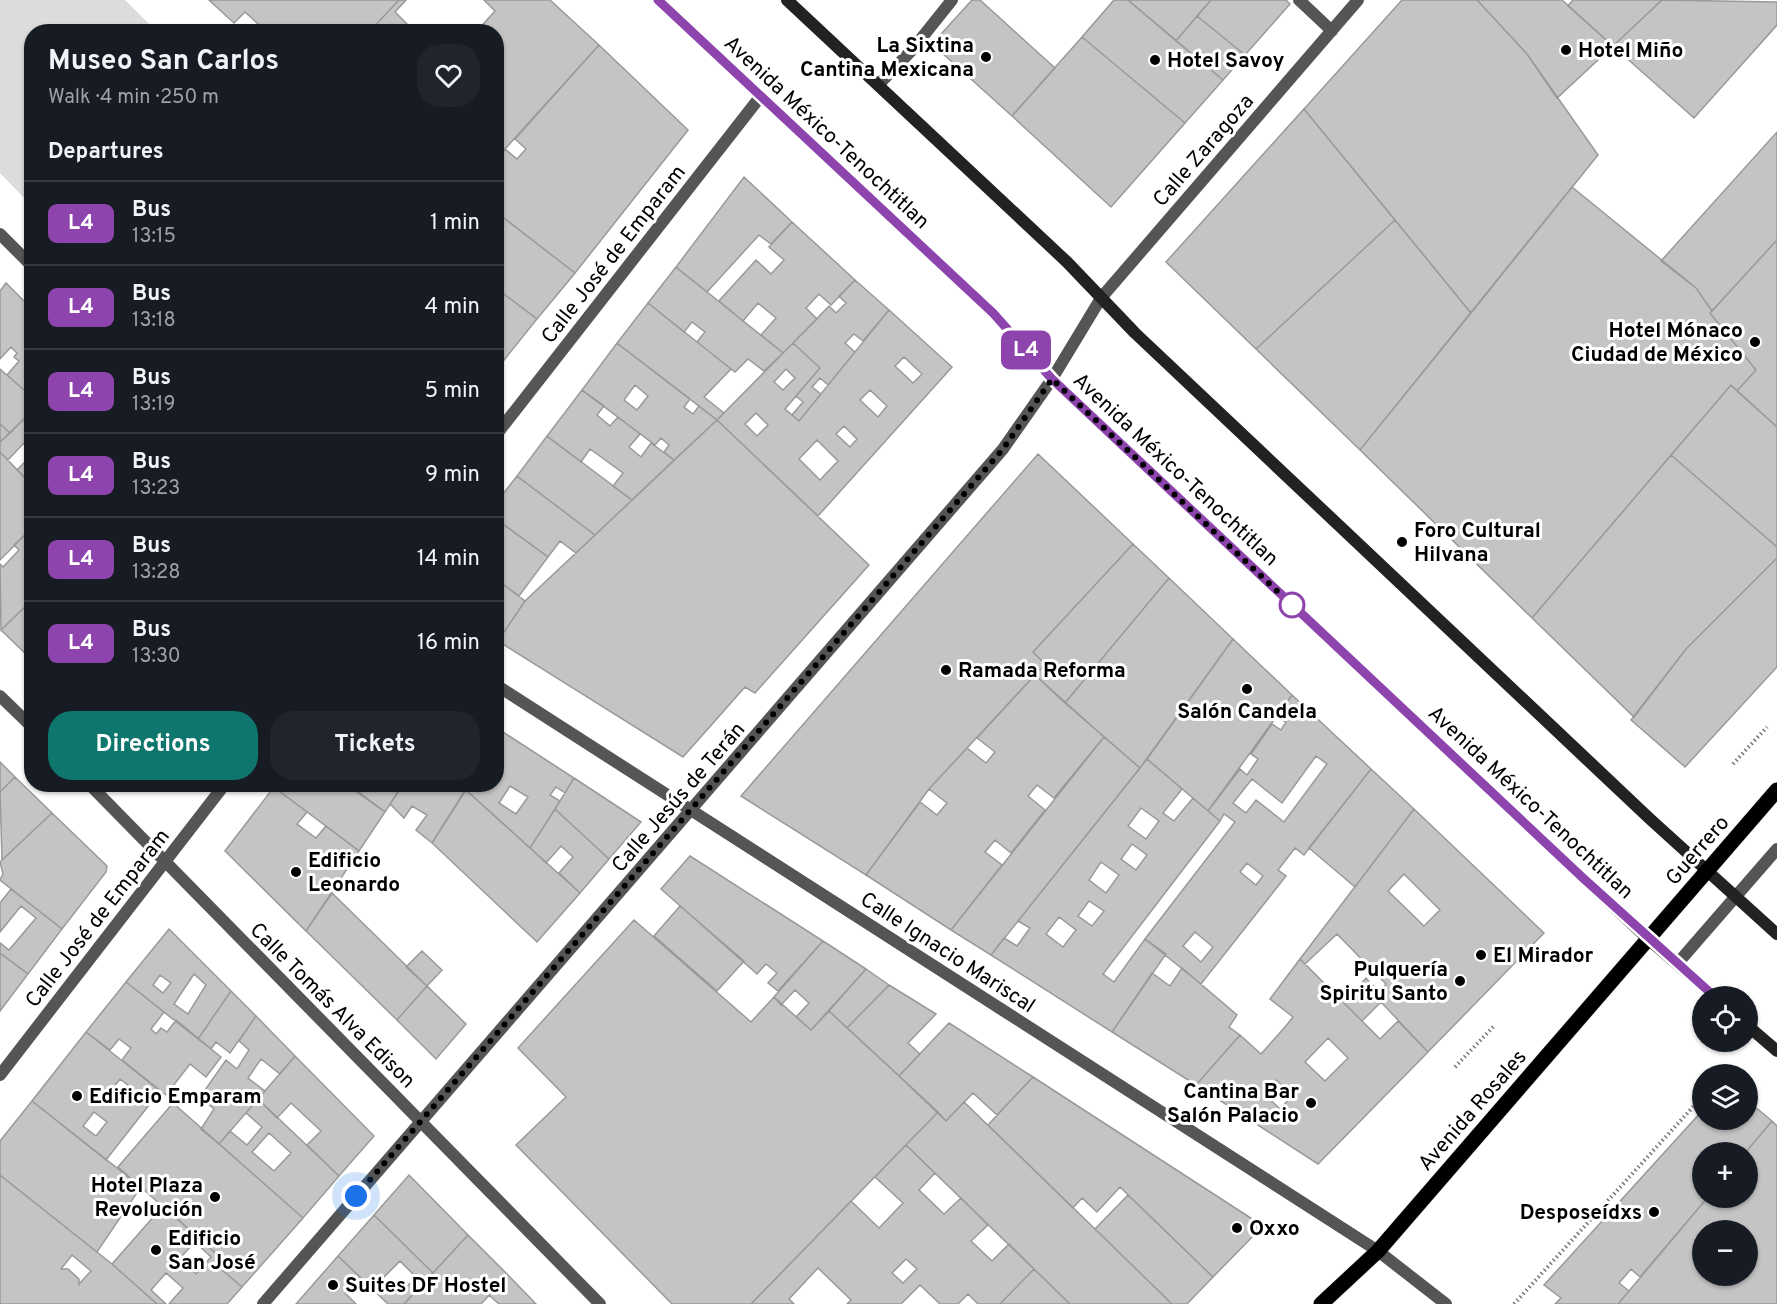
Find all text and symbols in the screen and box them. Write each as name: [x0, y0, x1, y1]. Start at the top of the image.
street label: Avenida México-Tenochtitlan: [717, 31, 935, 236]
place label: La Sixtina Cantina Mexicana: [800, 33, 974, 84]
place label: Hotel Miño: [1578, 38, 1683, 65]
marker: Hotel Miño: [1559, 43, 1573, 57]
text: Museo San Carlos: [48, 44, 279, 80]
button: heart: [417, 44, 480, 107]
place label: Hotel Savoy: [1167, 48, 1285, 75]
marker: La Sixtina Cantina Mexicana: [979, 50, 993, 64]
marker: Hotel Savoy: [1148, 53, 1162, 67]
text: Walk · 4 min · 250 m: [48, 85, 219, 111]
street label: Calle Zaragoza: [1148, 89, 1261, 213]
text: Departures: [48, 139, 164, 166]
street label: Calle José de Emparam: [536, 160, 692, 350]
text: Bus: [132, 197, 171, 224]
text: L4: [68, 210, 94, 237]
text: 1 min: [430, 210, 480, 237]
text: 13:15: [132, 224, 176, 250]
text: Bus: [132, 281, 171, 308]
text: L4: [68, 294, 94, 321]
text: 4 min: [425, 294, 480, 321]
text: 13:18: [132, 308, 176, 334]
place label: Hotel Mónaco Ciudad de México: [1571, 318, 1743, 369]
line badge: L4: [999, 330, 1053, 370]
marker: Hotel Mónaco Ciudad de México: [1748, 335, 1762, 349]
text: L4: [1013, 337, 1039, 364]
text: Bus: [132, 365, 171, 392]
street label: Avenida México-Tenochtitlan: [1066, 368, 1284, 573]
text: L4: [68, 378, 94, 405]
text: 5 min: [425, 378, 480, 405]
text: 13:19: [132, 392, 175, 418]
text: Bus: [132, 449, 171, 476]
text: L4: [68, 462, 94, 489]
text: 9 min: [425, 462, 480, 489]
text: 13:23: [132, 476, 180, 502]
place label: Foro Cultural Hilvana: [1414, 518, 1541, 569]
text: Bus: [132, 533, 171, 560]
marker: Foro Cultural Hilvana: [1395, 535, 1409, 549]
text: L4: [68, 546, 94, 573]
text: 14 min: [417, 546, 480, 573]
text: 13:28: [132, 560, 180, 586]
unlabelled marker: [1279, 592, 1305, 618]
text: Bus: [132, 617, 171, 644]
text: L4: [68, 630, 94, 657]
text: 16 min: [417, 630, 480, 657]
text: 13:30: [132, 644, 181, 670]
place label: Ramada Reforma: [958, 658, 1126, 685]
marker: Ramada Reforma: [939, 663, 953, 677]
marker: Salón Candela: [1240, 682, 1254, 696]
place label: Salón Candela: [1177, 699, 1317, 726]
street label: Avenida México-Tenochtitlan: [1421, 701, 1639, 906]
button: Directions: [48, 711, 258, 780]
button: Tickets: [270, 711, 480, 780]
street label: Calle Jesús de Terán: [606, 717, 752, 879]
street label: Guerrero: [1660, 810, 1736, 892]
street label: Calle José de Emparam: [20, 824, 176, 1014]
place label: Edificio Leonardo: [308, 848, 400, 899]
marker: Edificio Leonardo: [289, 865, 303, 879]
street label: Calle Ignacio Mariscal: [855, 887, 1040, 1020]
street label: Calle Tomás Alva Edison: [243, 917, 421, 1095]
place label: El Mirador: [1493, 943, 1594, 970]
marker: El Mirador: [1474, 948, 1488, 962]
place label: Pulquería Spiritu Santo: [1319, 957, 1448, 1008]
marker: Pulquería Spiritu Santo: [1453, 974, 1467, 988]
map controls: [1692, 986, 1758, 1286]
button: locate: [1692, 986, 1758, 1052]
street label: Avenida Rosales: [1413, 1045, 1533, 1177]
button: layers: [1692, 1064, 1758, 1130]
place label: Cantina Bar Salón Palacio: [1167, 1079, 1299, 1130]
place label: Edificio Emparam: [89, 1084, 262, 1111]
marker: Edificio Emparam: [70, 1089, 84, 1103]
marker: Cantina Bar Salón Palacio: [1304, 1096, 1318, 1110]
button: +: [1692, 1142, 1758, 1208]
place label: Hotel Plaza Revolución: [91, 1173, 203, 1224]
your location: [341, 1181, 371, 1211]
marker: Hotel Plaza Revolución: [208, 1190, 222, 1204]
place label: Desposeídxs: [1520, 1200, 1642, 1227]
marker: Desposeídxs: [1647, 1205, 1661, 1219]
place label: Oxxo: [1249, 1216, 1300, 1243]
button: −: [1692, 1220, 1758, 1286]
marker: Oxxo: [1230, 1221, 1244, 1235]
place label: Edificio San José: [168, 1226, 256, 1277]
marker: Edificio San José: [149, 1243, 163, 1257]
place label: Suites DF Hostel: [345, 1273, 506, 1300]
marker: Suites DF Hostel: [326, 1278, 340, 1292]

